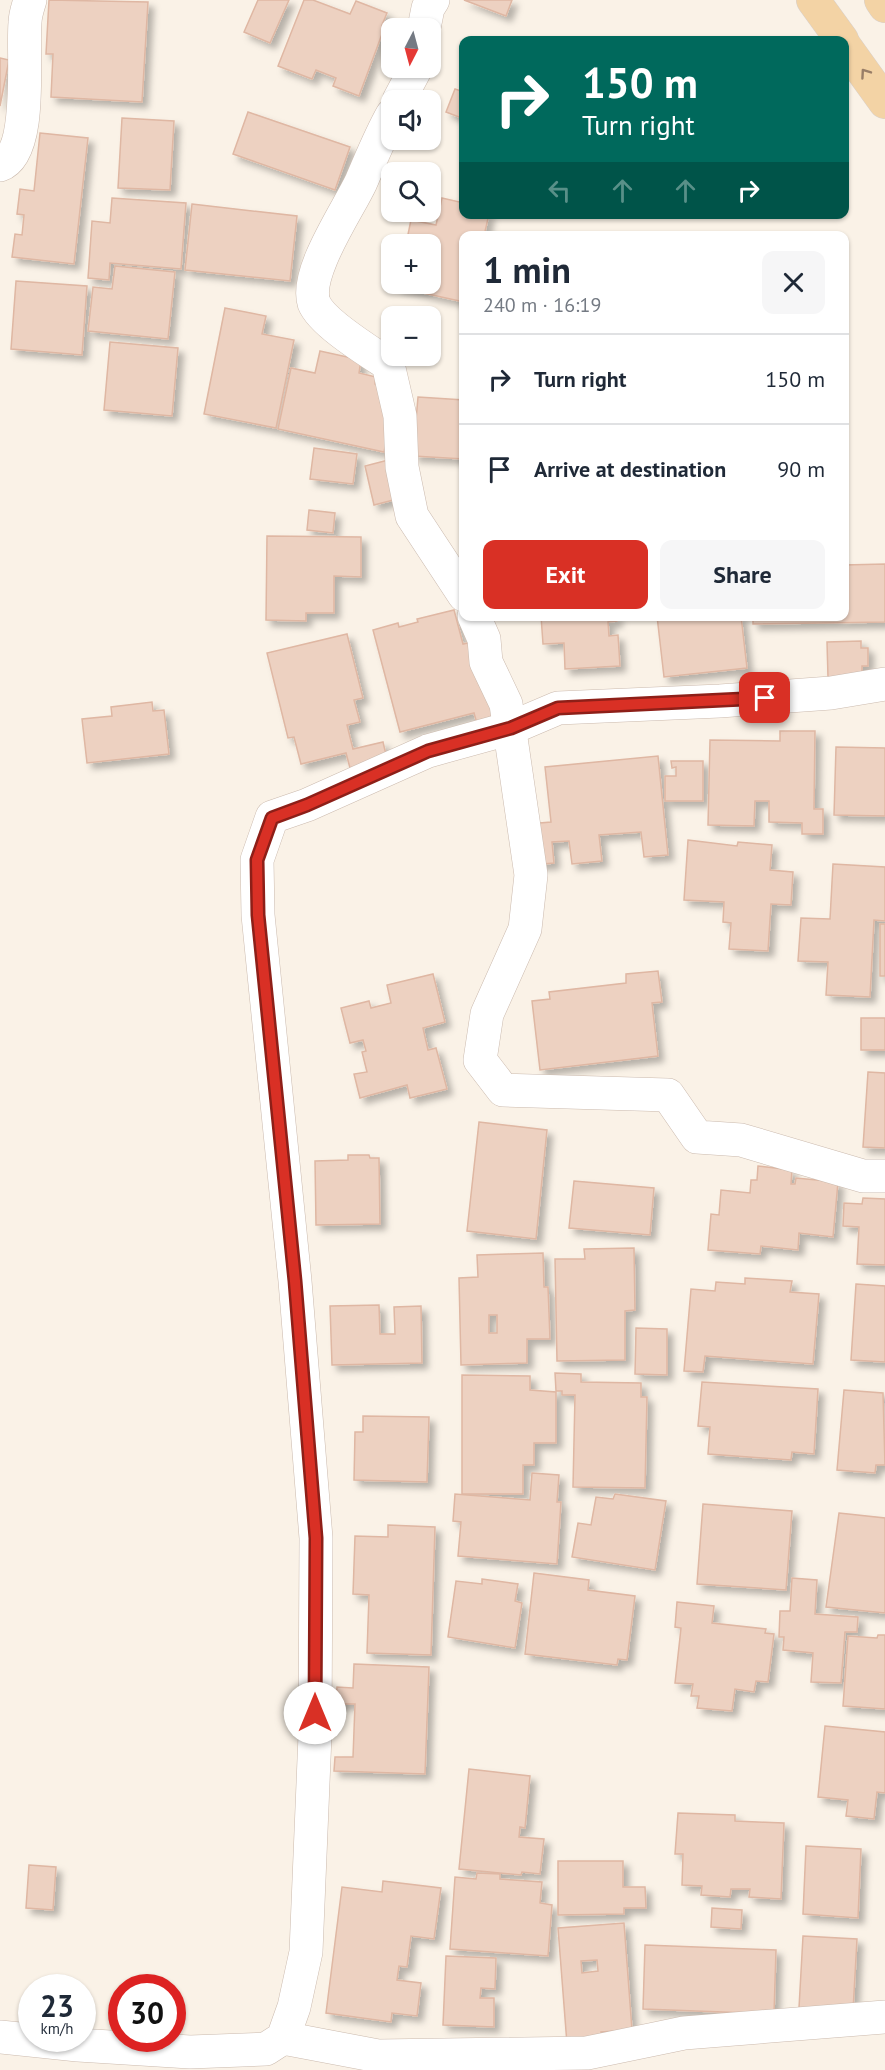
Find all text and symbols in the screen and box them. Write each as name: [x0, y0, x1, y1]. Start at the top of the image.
north arrow: [381, 18, 441, 78]
map controls: [381, 18, 441, 366]
text: 150 m: [582, 55, 698, 110]
icon: right: [483, 60, 561, 138]
one-way arrow: [861, 69, 872, 80]
button: sound: [381, 90, 441, 150]
text: Turn right: [582, 108, 695, 142]
button: search: [381, 162, 441, 222]
icon: left: [543, 174, 576, 207]
icon: ahead: [606, 174, 639, 207]
icon: ahead: [669, 174, 702, 207]
icon: right: [732, 174, 765, 207]
button: +: [381, 234, 441, 294]
text: 1 min: [483, 246, 571, 293]
button: close: [762, 251, 825, 314]
text: 240 m · 16:19: [483, 292, 601, 318]
button: −: [381, 306, 441, 366]
icon: right: [483, 363, 516, 396]
text: Turn right: [534, 365, 626, 393]
text: 150 m: [765, 365, 825, 393]
icon: arrive: [483, 453, 516, 486]
text: Arrive at destination: [534, 455, 726, 483]
text: 90 m: [777, 455, 825, 483]
button: Exit: [483, 540, 648, 609]
button: Share: [660, 540, 825, 609]
pin: [739, 672, 790, 723]
icon: arrive: [748, 681, 781, 714]
position arrow: [283, 1681, 347, 1745]
speed limit sign: 30: [108, 1974, 186, 2052]
text: 23: [40, 1986, 74, 2025]
text: km/h: [41, 2019, 73, 2038]

